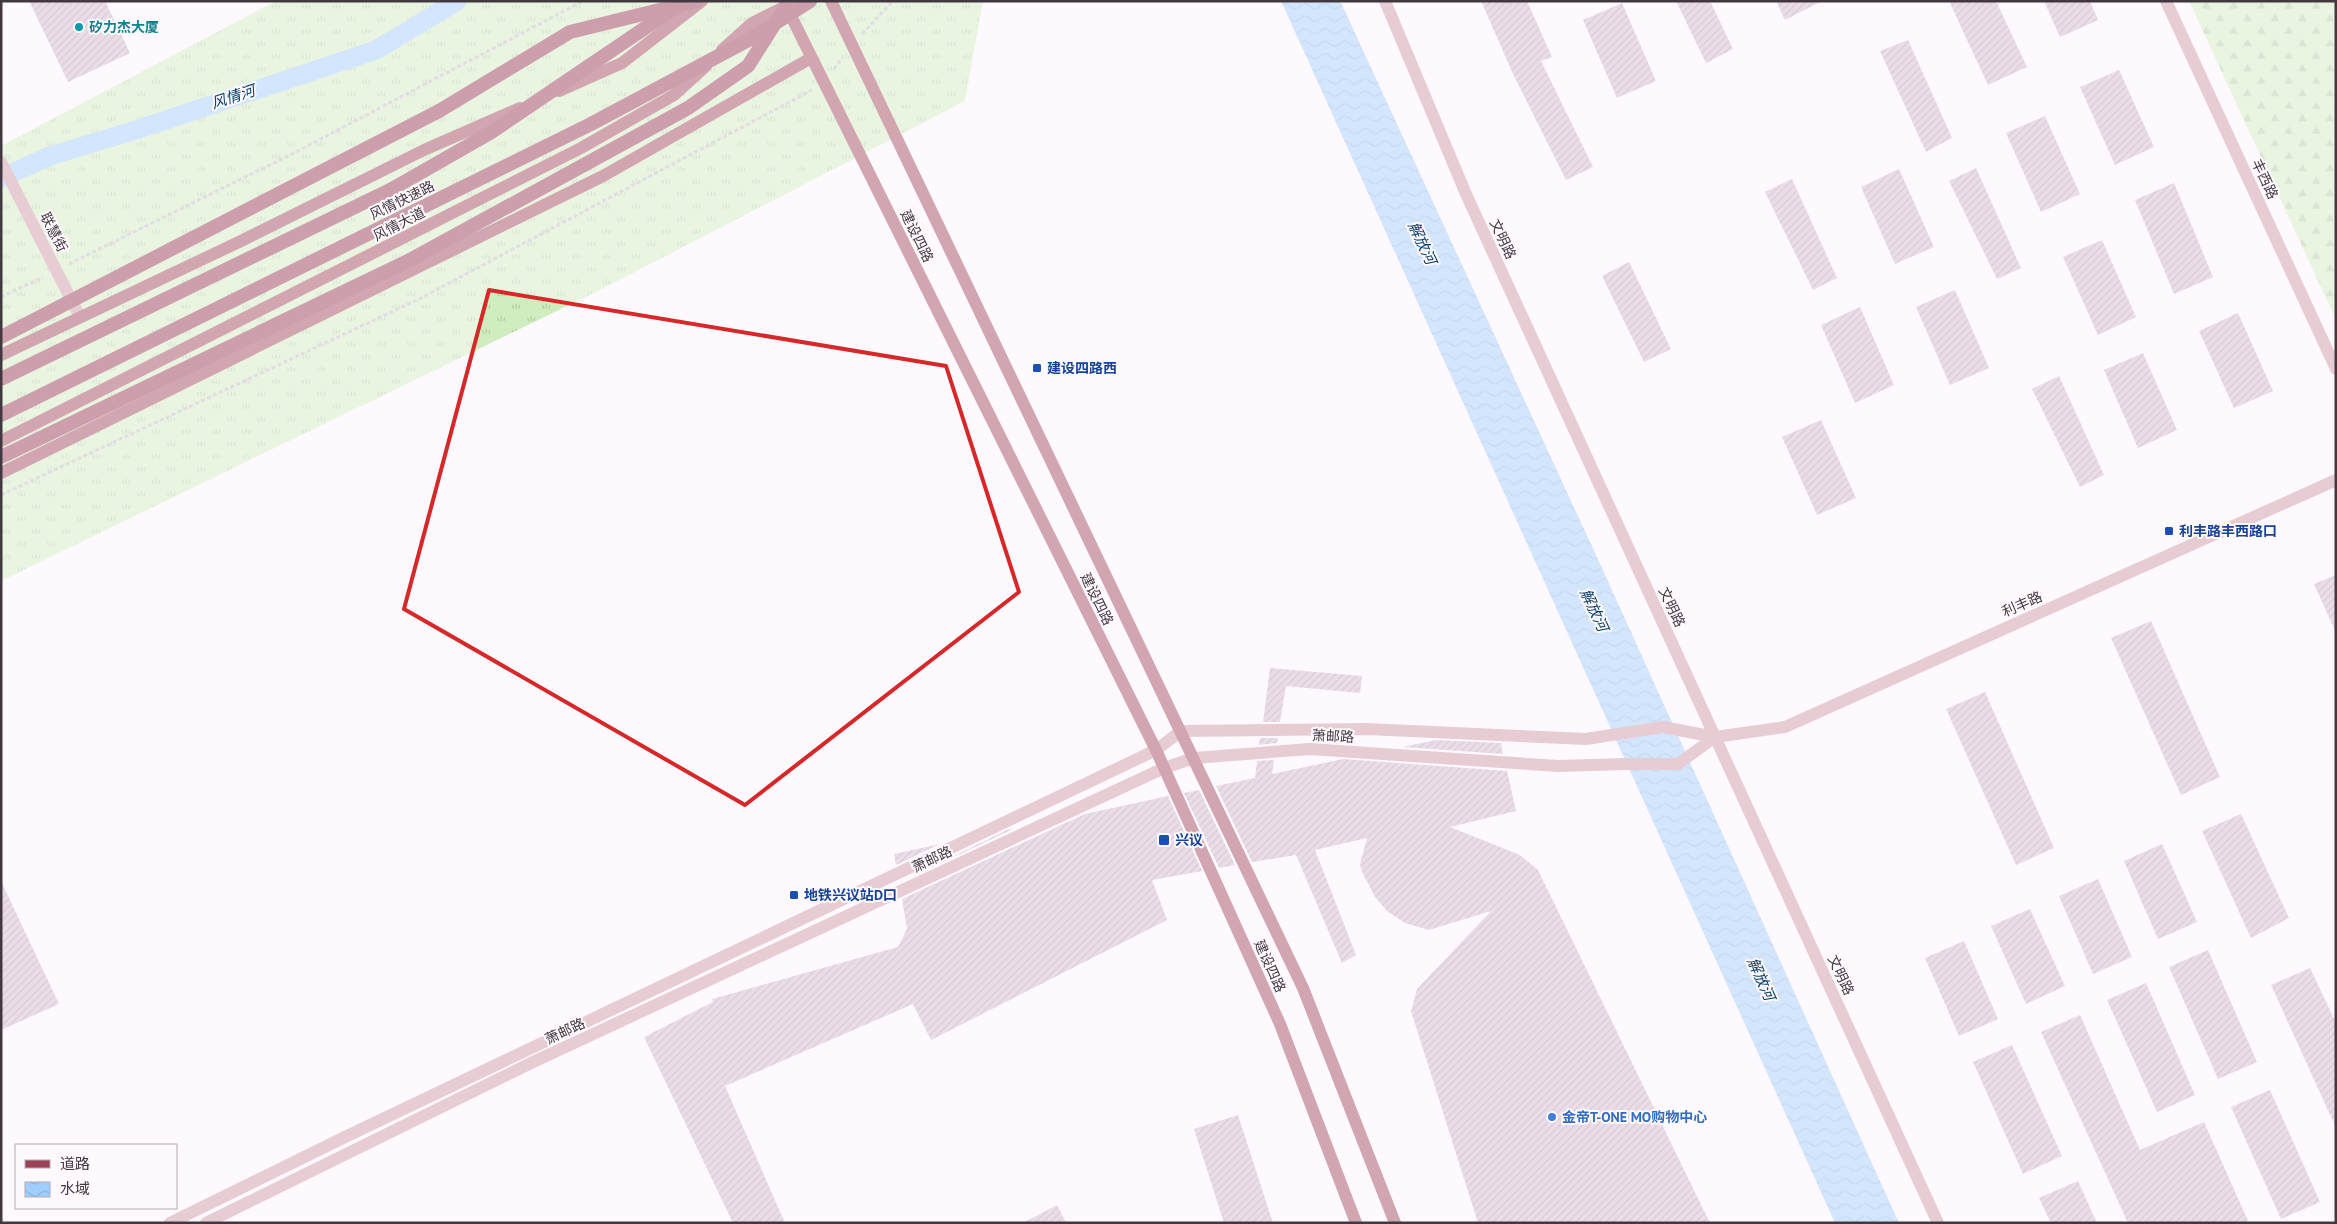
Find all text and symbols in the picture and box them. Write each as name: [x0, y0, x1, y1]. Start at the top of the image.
place label: 矽力杰大厦: [89, 18, 159, 36]
marker: 矽力杰大厦: [73, 21, 85, 33]
water label: 风情河: [209, 80, 260, 113]
street label: 丰西路: [2248, 156, 2282, 202]
street label: 风情快速路: [367, 177, 437, 223]
street label: 风情大道: [370, 203, 428, 245]
street label: 建设四路: [897, 207, 937, 265]
street label: 联慧街: [36, 209, 72, 255]
street label: 文明路: [1486, 216, 1520, 262]
water label: 解放河: [1404, 218, 1442, 270]
place label: 建设四路西: [1047, 359, 1117, 377]
marker: 建设四路西: [1031, 362, 1043, 374]
place label: 利丰路丰西路口: [2179, 522, 2277, 540]
marker: 利丰路丰西路口: [2163, 525, 2175, 537]
street label: 建设四路: [1077, 570, 1117, 628]
street label: 文明路: [1655, 584, 1689, 630]
water label: 解放河: [1576, 585, 1614, 637]
street label: 利丰路: [1999, 587, 2045, 621]
street label: 萧邮路: [1312, 726, 1354, 746]
place label: 兴议: [1175, 831, 1203, 849]
marker: 兴议: [1157, 833, 1171, 847]
street label: 萧邮路: [909, 842, 955, 876]
place label: 地铁兴议站D口: [804, 886, 897, 904]
marker: 地铁兴议站D口: [788, 889, 800, 901]
street label: 建设四路: [1250, 937, 1290, 995]
street label: 文明路: [1824, 952, 1858, 998]
water label: 解放河: [1744, 954, 1781, 1006]
street label: 萧邮路: [542, 1014, 588, 1048]
place label: 金帝T-ONE MO购物中心: [1562, 1108, 1707, 1126]
marker: 金帝T-ONE MO购物中心: [1546, 1111, 1558, 1123]
legend: [15, 1144, 178, 1209]
text: 道路: [60, 1154, 90, 1173]
text: 水域: [60, 1179, 90, 1198]

